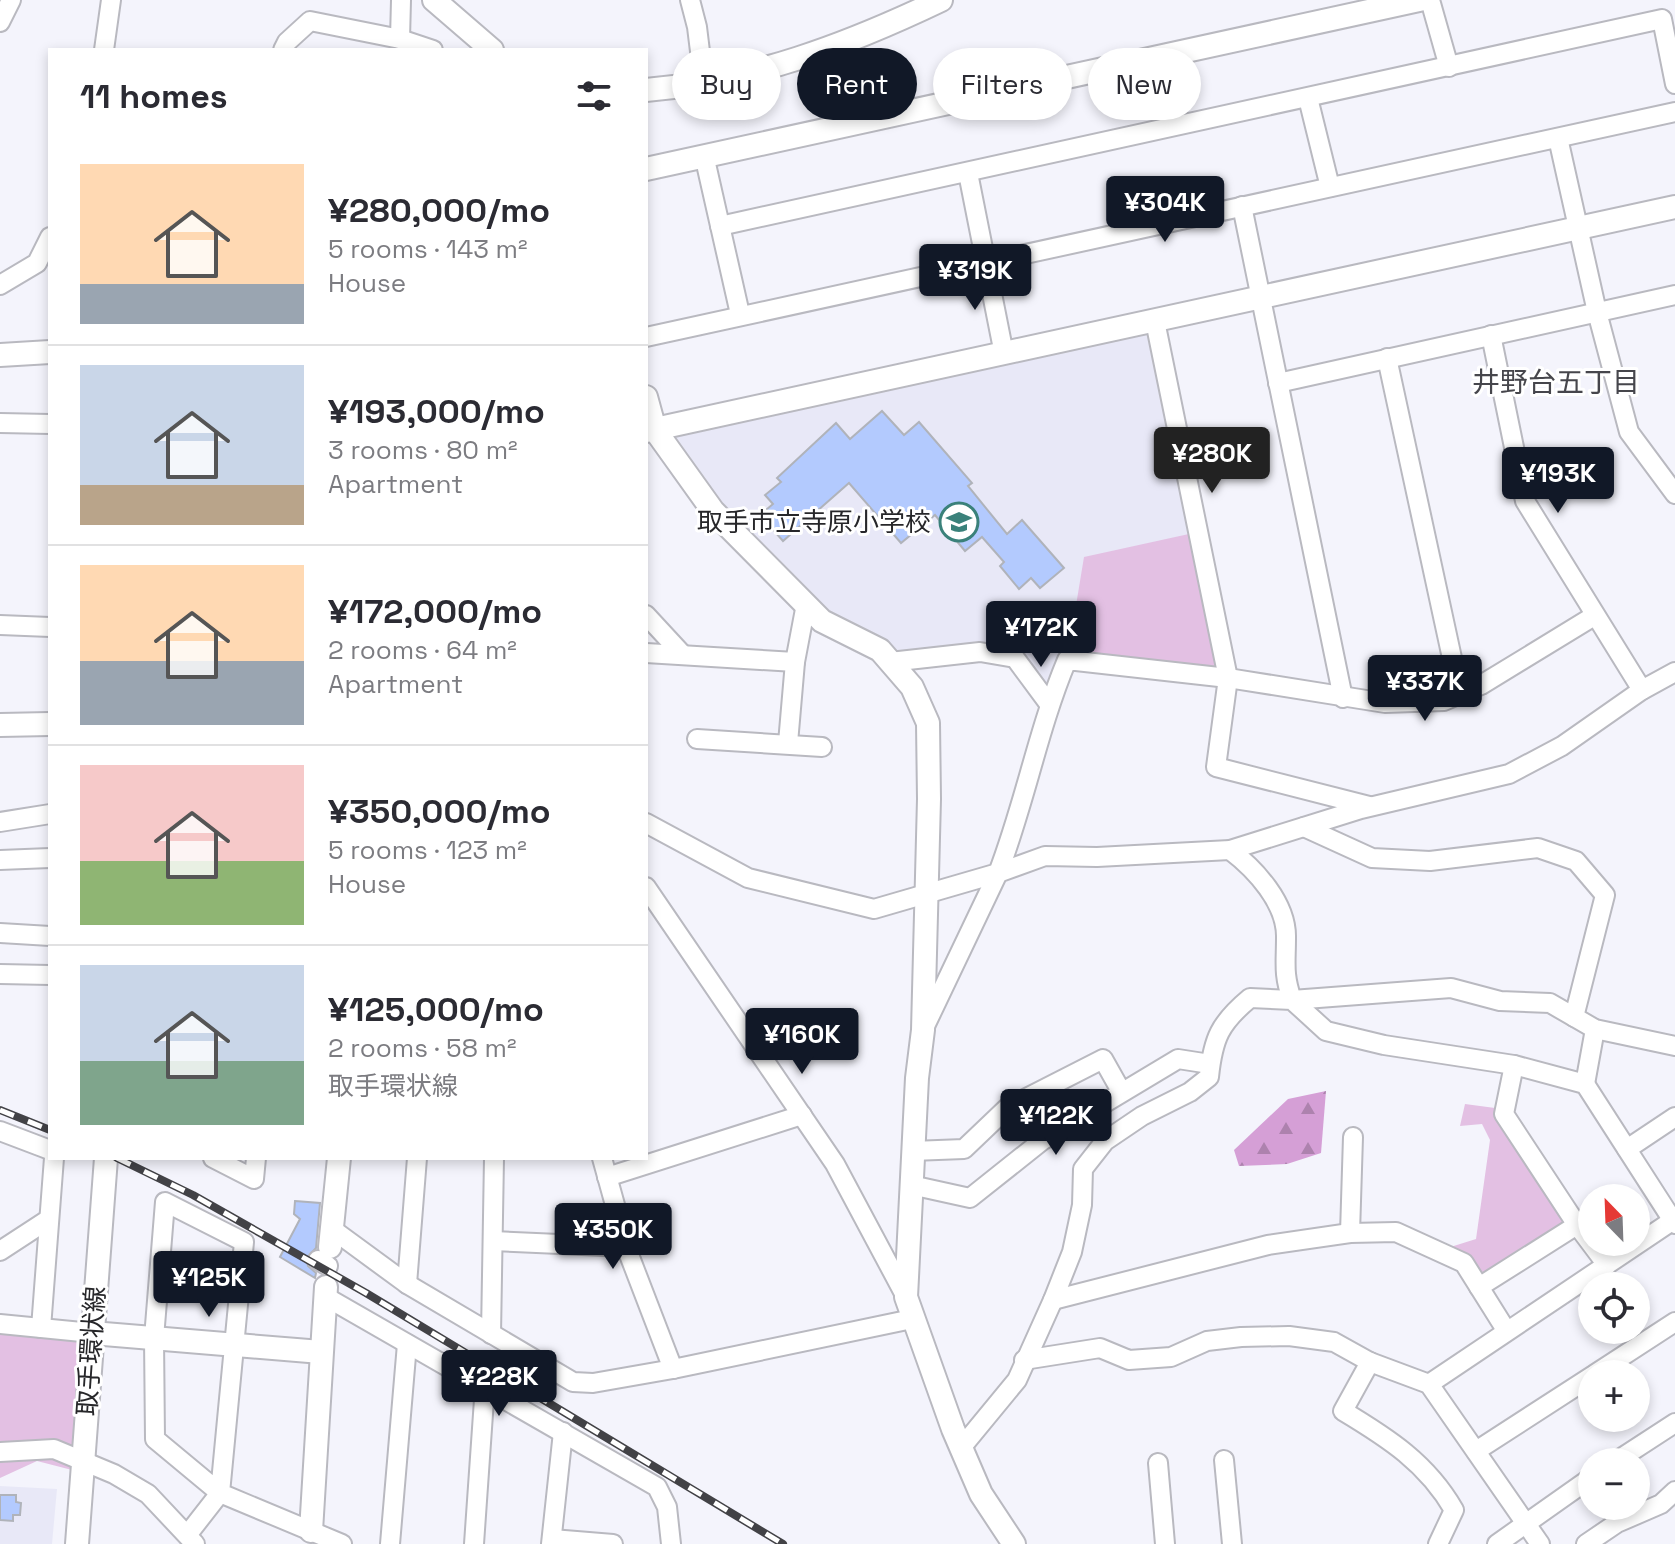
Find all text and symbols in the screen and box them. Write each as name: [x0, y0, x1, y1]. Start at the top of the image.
chip: Buy: [672, 48, 781, 120]
chip: Rent: [797, 48, 917, 120]
chip: Filters: [933, 48, 1072, 120]
chip: New: [1088, 48, 1201, 120]
icon: filters: [572, 74, 616, 118]
text: 11 homes: [80, 75, 228, 118]
pin: ¥304K: [1109, 176, 1221, 244]
text: ¥304K: [1124, 185, 1206, 219]
text: ¥280,000/mo: [328, 189, 550, 232]
icon: home: [144, 196, 240, 292]
text: 5 rooms · 143 m²: [328, 232, 527, 266]
pin: ¥319K: [919, 244, 1031, 312]
text: ¥319K: [937, 253, 1013, 287]
text: House: [328, 266, 406, 300]
district label: 井野台五丁目: [1472, 364, 1640, 400]
text: ¥193,000/mo: [328, 390, 545, 433]
icon: home: [144, 397, 240, 493]
pin: ¥280K: [1156, 427, 1268, 495]
text: 3 rooms · 80 m²: [328, 433, 518, 467]
text: ¥280K: [1172, 436, 1252, 470]
pin: ¥193K: [1502, 447, 1614, 515]
text: ¥193K: [1520, 456, 1596, 490]
text: Apartment: [328, 467, 463, 501]
school or university icon: 取手市立寺原小学校: [938, 501, 980, 543]
place label: 取手市立寺原小学校: [697, 505, 931, 539]
text: ¥172,000/mo: [328, 590, 542, 633]
icon: home: [144, 597, 240, 693]
pin: ¥172K: [985, 601, 1097, 669]
text: ¥172K: [1004, 610, 1078, 644]
text: 2 rooms · 64 m²: [328, 633, 517, 667]
pin: ¥337K: [1369, 655, 1481, 723]
text: ¥337K: [1386, 664, 1464, 698]
text: Apartment: [328, 667, 463, 701]
text: ¥350,000/mo: [328, 790, 551, 833]
icon: home: [144, 797, 240, 893]
text: 5 rooms · 123 m²: [328, 833, 527, 867]
text: House: [328, 867, 406, 901]
text: ¥125,000/mo: [328, 988, 544, 1031]
icon: home: [144, 997, 240, 1093]
pin: ¥160K: [746, 1008, 858, 1076]
text: ¥160K: [763, 1017, 841, 1051]
text: 2 rooms · 58 m²: [328, 1031, 516, 1065]
text: 取手環状線: [328, 1069, 458, 1103]
pin: ¥122K: [1000, 1089, 1112, 1157]
text: ¥122K: [1018, 1098, 1094, 1132]
north arrow: [1578, 1184, 1650, 1256]
map controls: [1578, 1184, 1650, 1520]
pin: ¥350K: [557, 1203, 669, 1271]
text: ¥350K: [573, 1212, 653, 1246]
pin: ¥125K: [153, 1251, 265, 1319]
text: ¥125K: [171, 1260, 247, 1294]
button: locate: [1578, 1272, 1650, 1344]
street label: 取手環状線: [70, 1285, 112, 1417]
pin: ¥228K: [443, 1350, 555, 1418]
text: ¥228K: [460, 1359, 538, 1393]
button: +: [1578, 1360, 1650, 1432]
button: −: [1578, 1448, 1650, 1520]

